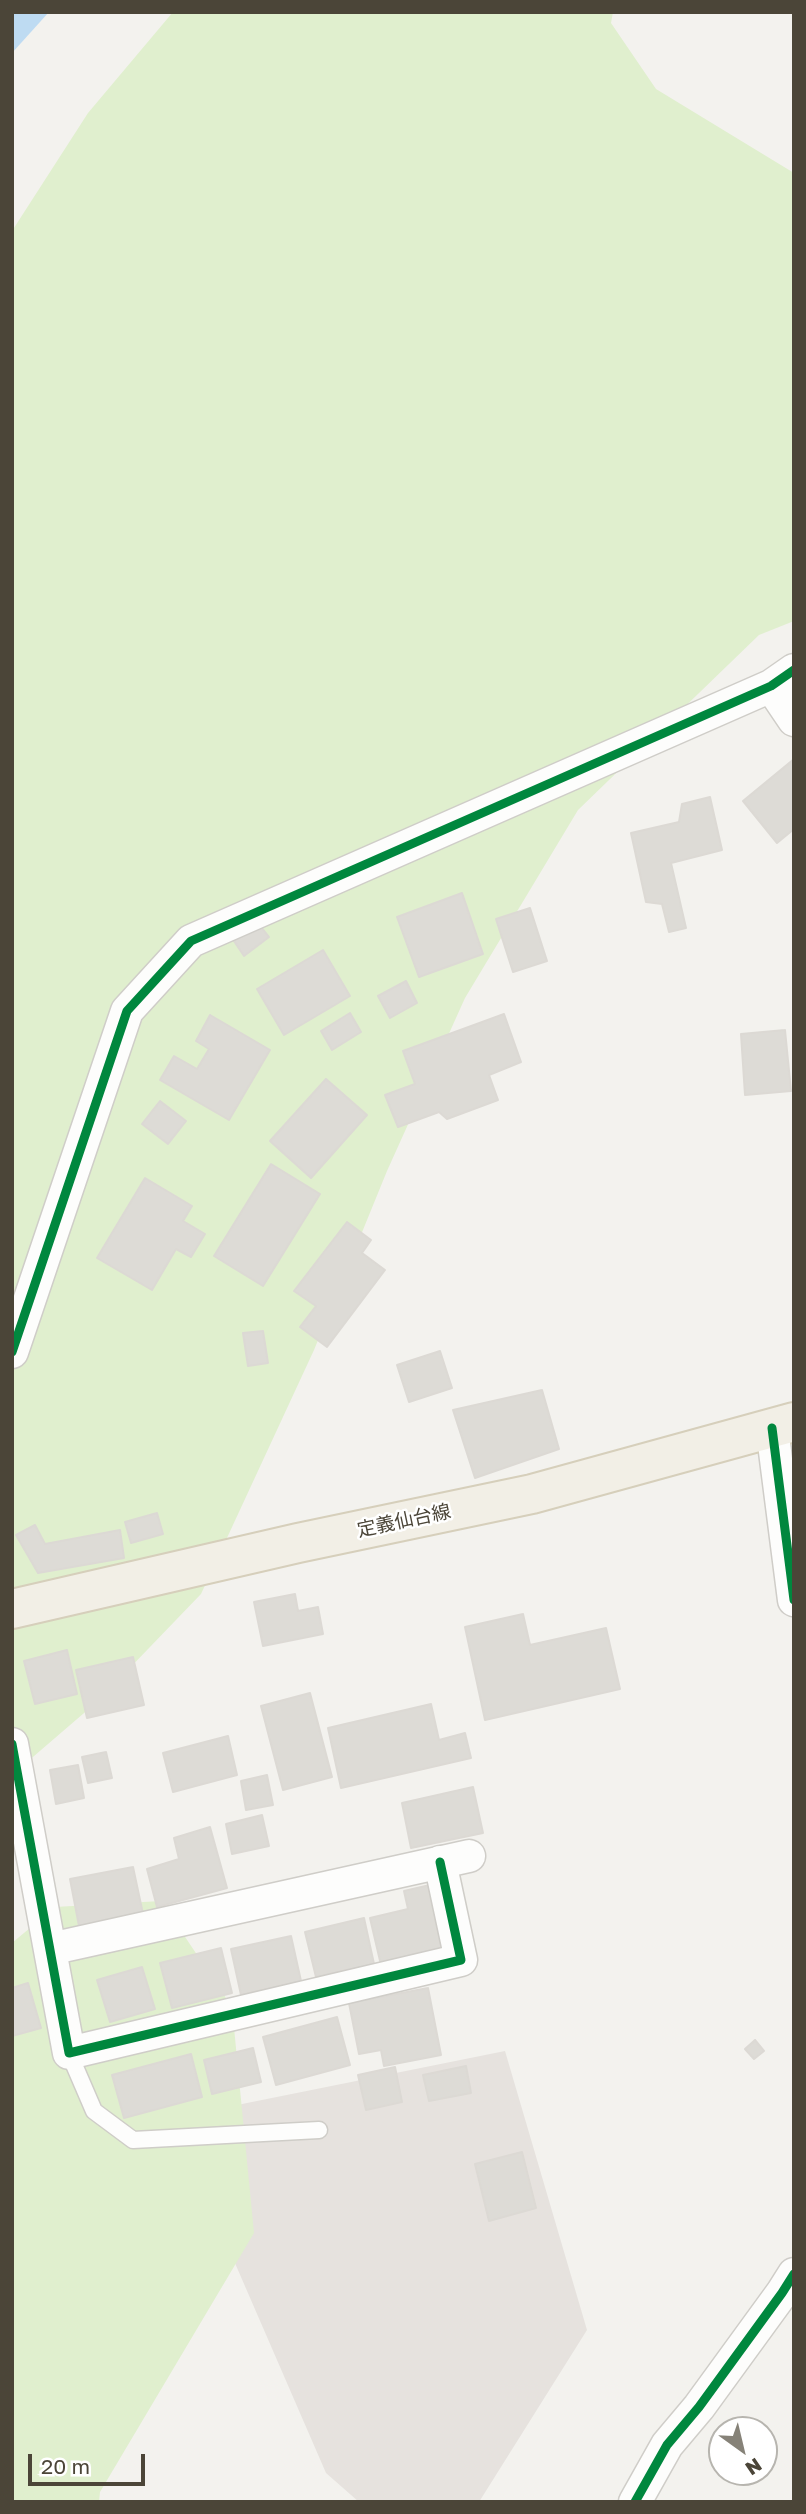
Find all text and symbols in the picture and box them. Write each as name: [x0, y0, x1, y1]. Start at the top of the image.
street label: 定義仙台線: [355, 1500, 453, 1542]
north arrow: [708, 2416, 778, 2486]
scale bar: [32, 2440, 149, 2484]
text: 20 m: [41, 2453, 90, 2479]
text: N: [741, 2454, 766, 2481]

